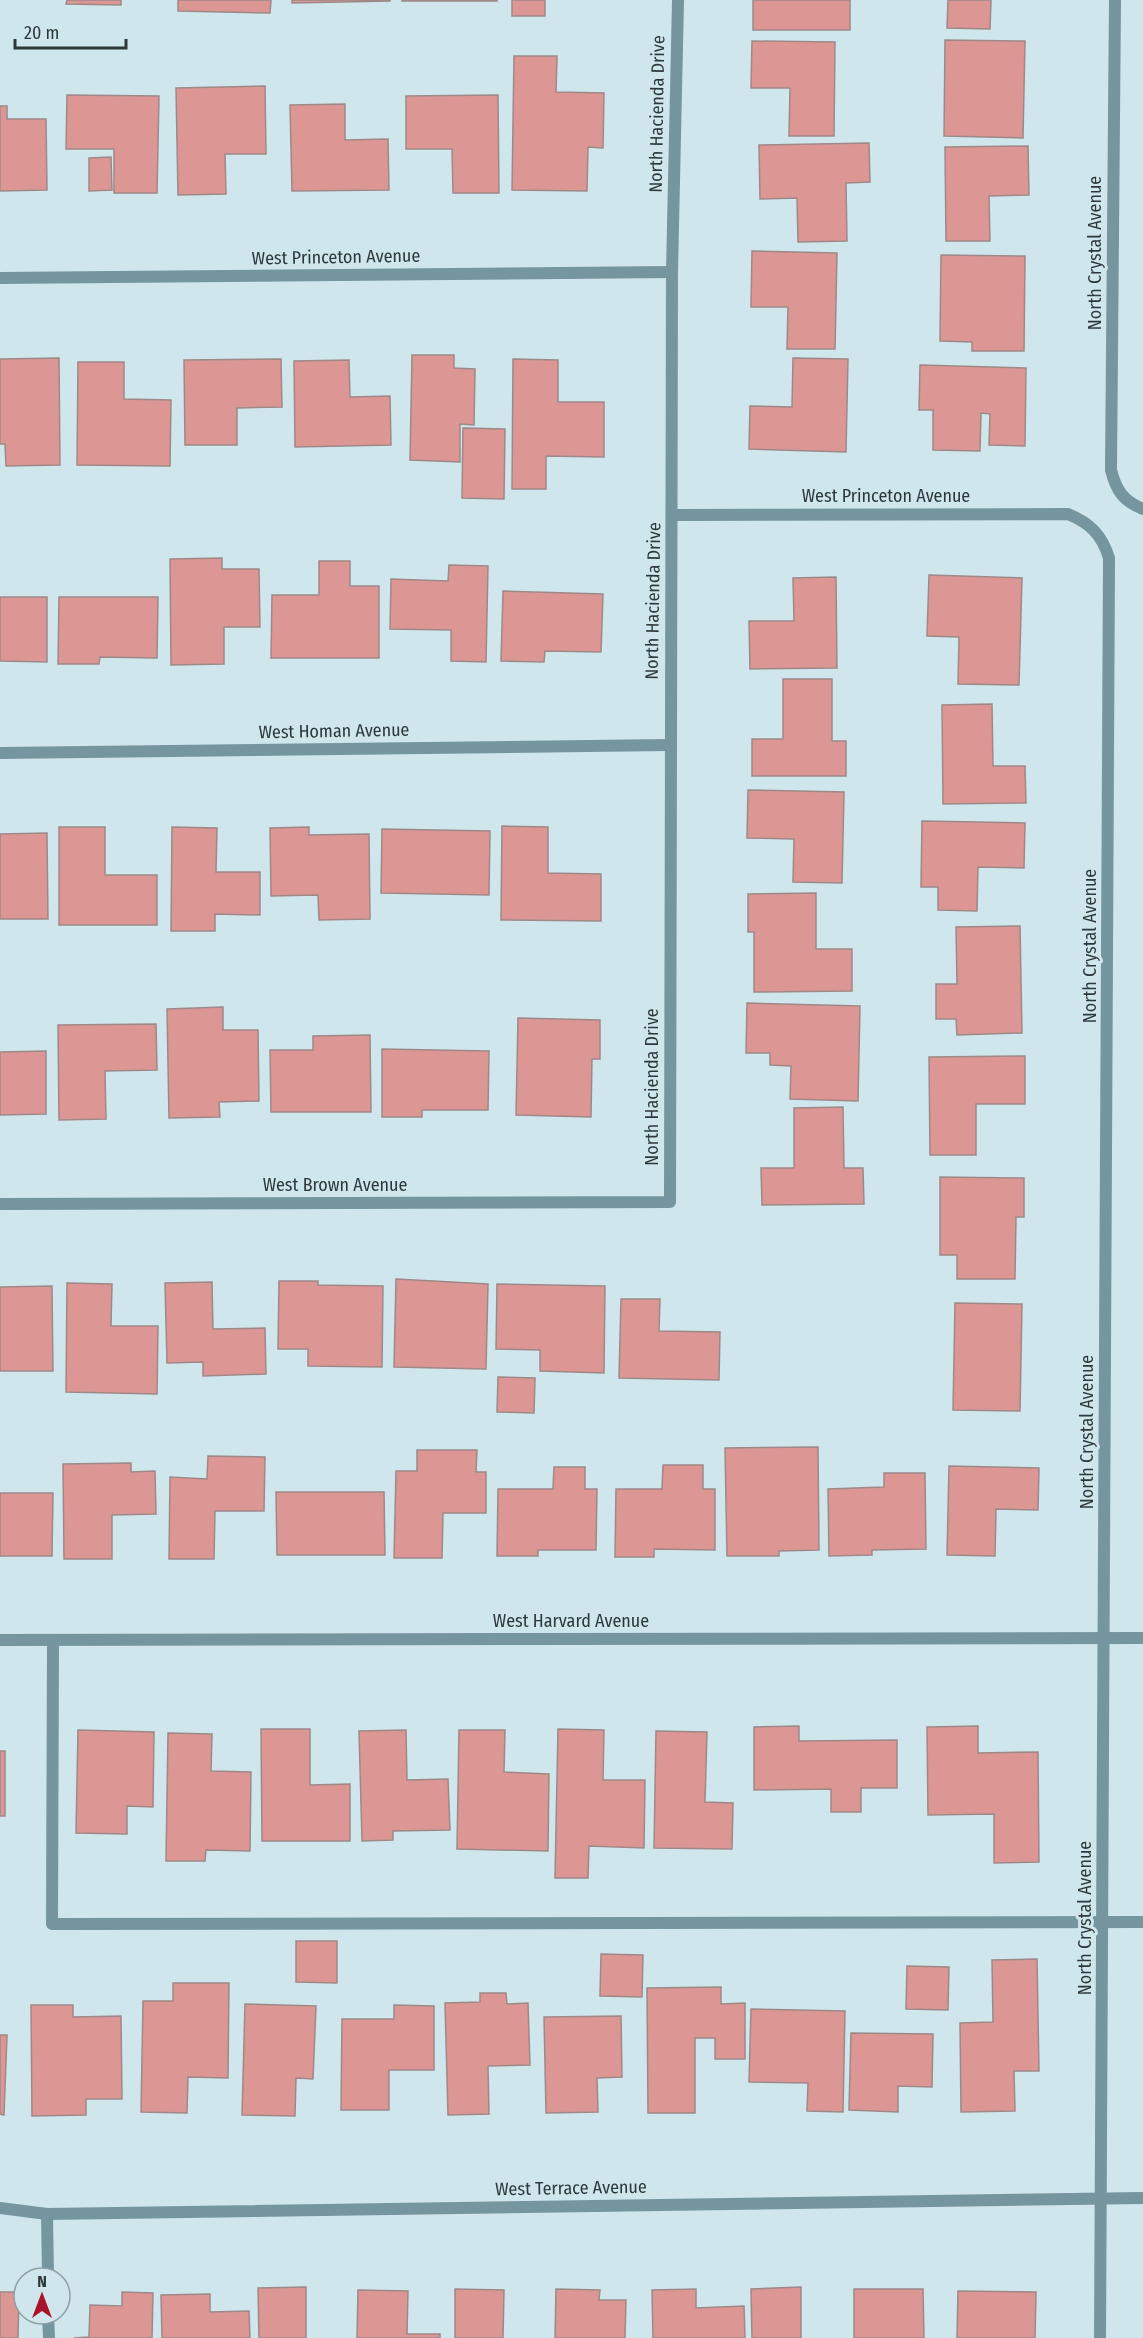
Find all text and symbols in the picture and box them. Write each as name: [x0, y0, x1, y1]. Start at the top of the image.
scale bar: [15, 12, 126, 50]
text: 20 m: [24, 22, 59, 44]
street label: North Hacienda Drive: [645, 35, 669, 193]
street label: North Crystal Avenue: [1084, 176, 1106, 330]
street label: West Princeton Avenue: [252, 245, 421, 269]
street label: West Princeton Avenue: [802, 485, 970, 507]
street label: North Hacienda Drive: [641, 522, 665, 680]
street label: West Homan Avenue: [258, 719, 410, 743]
street label: North Crystal Avenue: [1079, 869, 1101, 1023]
street label: North Hacienda Drive: [641, 1008, 663, 1166]
street label: West Brown Avenue: [263, 1174, 407, 1196]
street label: North Crystal Avenue: [1076, 1355, 1098, 1509]
street label: West Harvard Avenue: [493, 1610, 649, 1632]
street label: North Crystal Avenue: [1074, 1841, 1096, 1995]
street label: West Terrace Avenue: [495, 2176, 647, 2200]
north arrow: [12, 2266, 72, 2326]
text: N: [37, 2272, 47, 2291]

